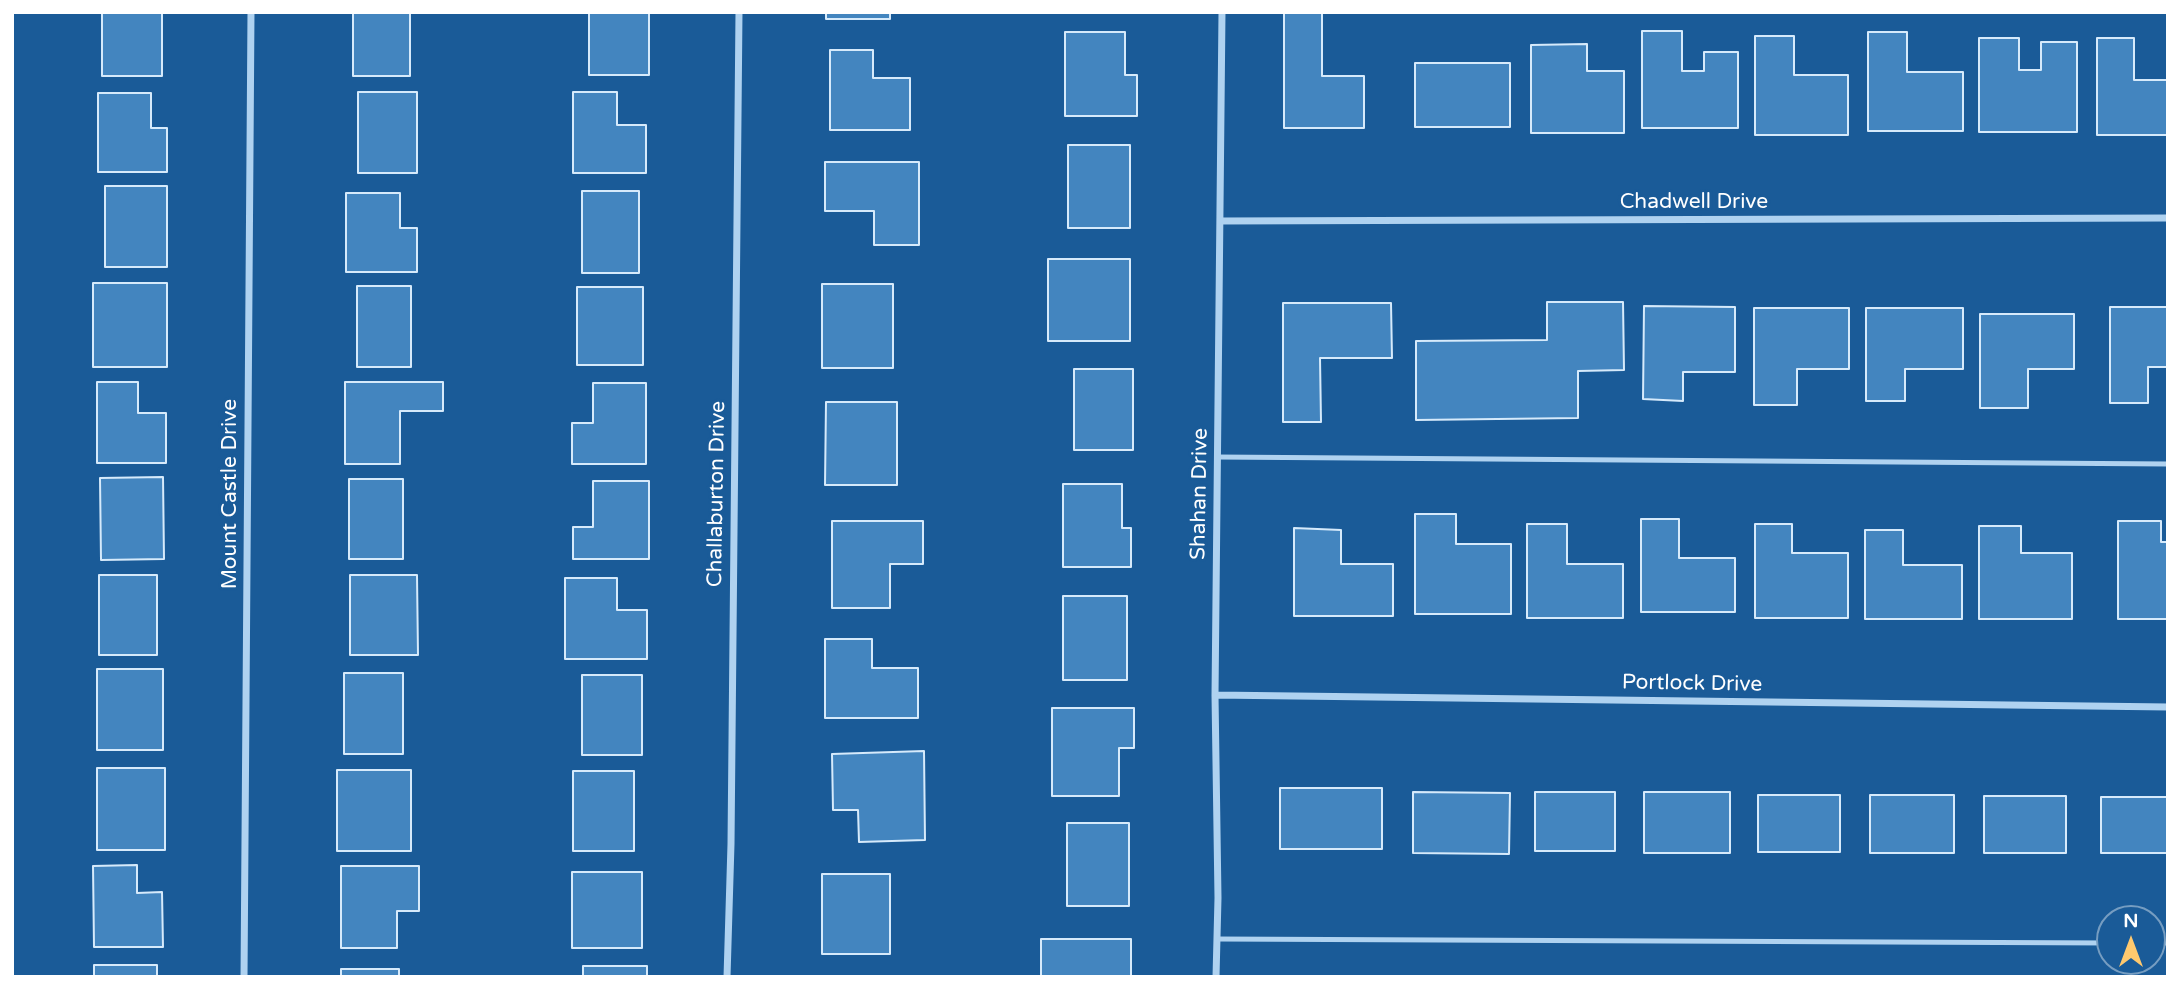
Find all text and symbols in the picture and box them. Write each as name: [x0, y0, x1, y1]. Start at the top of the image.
street label: Chadwell Drive: [1620, 189, 1768, 215]
street label: Mount Castle Drive: [217, 399, 243, 589]
street label: Challaburton Drive: [703, 401, 731, 587]
street label: Shahan Drive: [1186, 428, 1214, 560]
street label: Portlock Drive: [1622, 670, 1762, 698]
north arrow: [2096, 905, 2166, 975]
text: N: [2123, 910, 2139, 932]

